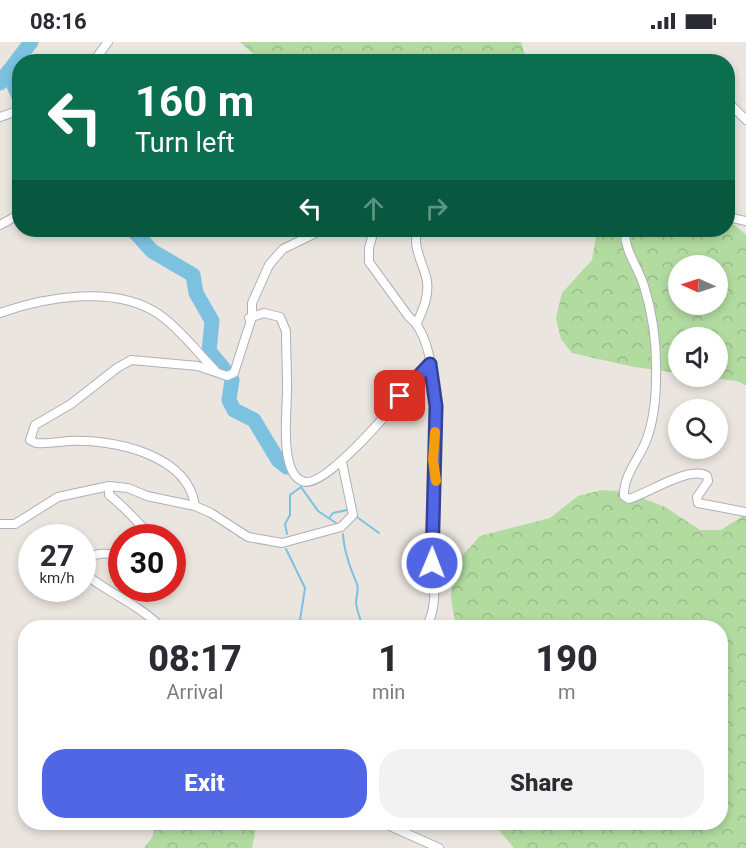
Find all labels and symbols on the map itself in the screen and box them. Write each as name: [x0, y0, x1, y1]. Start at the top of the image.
north arrow: [668, 255, 728, 315]
pin: [374, 370, 425, 421]
speed limit sign: 30: [108, 524, 186, 602]
position arrow: [400, 531, 464, 595]

